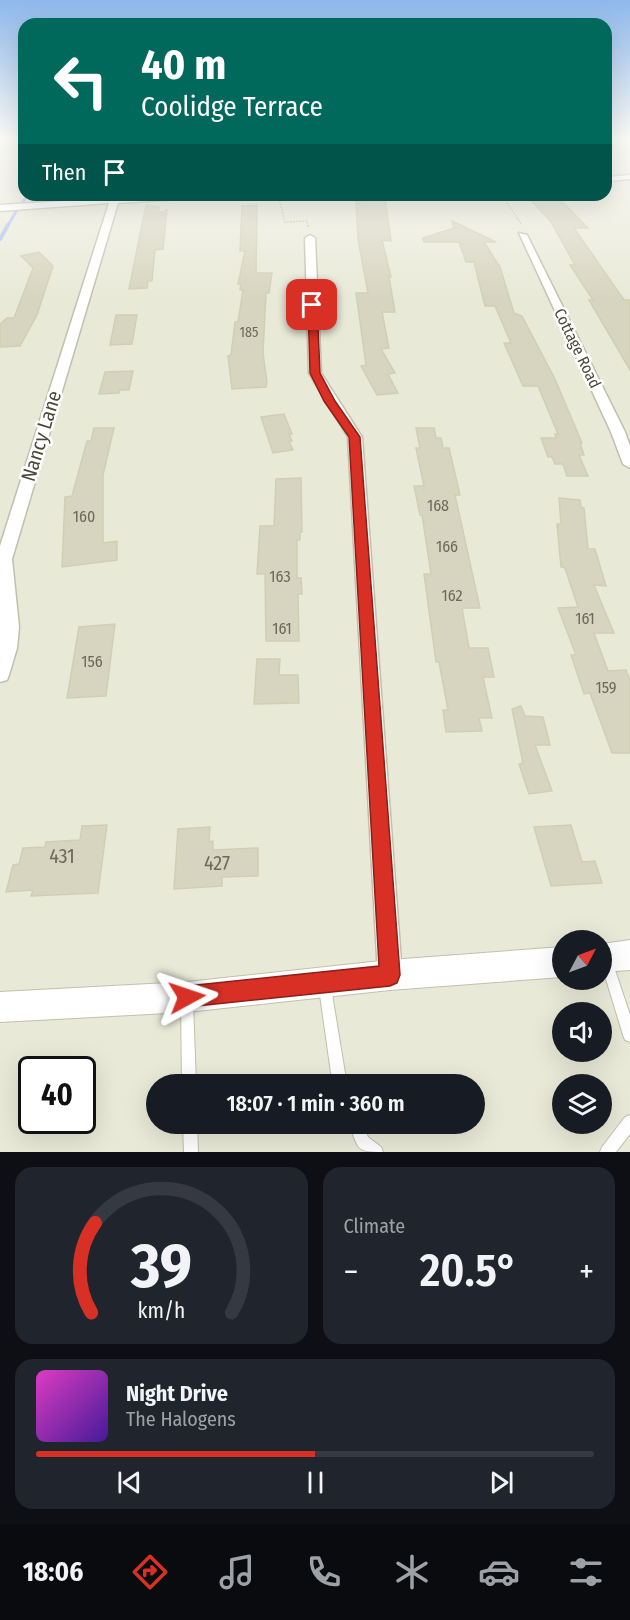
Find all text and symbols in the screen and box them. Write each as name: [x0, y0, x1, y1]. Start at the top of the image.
text: 40 m: [141, 40, 226, 90]
icon: left: [42, 42, 120, 120]
text: Coolidge Terrace: [141, 91, 323, 123]
icon: arrive: [98, 156, 131, 189]
text: Then: [42, 159, 86, 186]
pin: [286, 279, 337, 330]
icon: arrive: [295, 288, 328, 321]
street label: Cottage Road: [550, 305, 605, 391]
house number: 185: [240, 324, 258, 341]
street label: Nancy Lane: [16, 388, 66, 484]
house number: 168: [427, 496, 449, 515]
house number: 160: [73, 507, 95, 526]
house number: 166: [436, 537, 458, 556]
house number: 163: [269, 567, 291, 586]
house number: 162: [441, 586, 463, 605]
house number: 161: [575, 609, 595, 628]
house number: 161: [272, 619, 292, 638]
house number: 156: [81, 652, 103, 671]
house number: 159: [595, 678, 617, 697]
house number: 431: [49, 844, 75, 868]
house number: 427: [204, 851, 230, 875]
north arrow: [552, 930, 612, 990]
map controls: [552, 930, 612, 1134]
position arrow: [155, 965, 219, 1029]
button: sound: [552, 1002, 612, 1062]
speed limit sign: 40: [18, 1056, 96, 1134]
button: layers: [552, 1074, 612, 1134]
text: 18:07 · 1 min · 360 m: [226, 1090, 405, 1117]
text: Climate: [344, 1214, 405, 1238]
text: 39: [130, 1229, 192, 1304]
text: 20.5°: [420, 1244, 518, 1298]
text: −: [344, 1252, 358, 1292]
text: +: [579, 1252, 594, 1292]
text: km/h: [137, 1298, 185, 1324]
text: Night Drive: [126, 1380, 228, 1407]
text: The Halogens: [126, 1407, 236, 1431]
icon: previous: [113, 1466, 146, 1499]
icon: pause: [299, 1466, 332, 1499]
icon: next: [485, 1466, 518, 1499]
icon: directions: [129, 1551, 171, 1593]
icon: music: [216, 1551, 258, 1593]
icon: phone: [303, 1551, 345, 1593]
icon: climate: [391, 1551, 433, 1593]
icon: car: [478, 1551, 520, 1593]
icon: filters: [565, 1551, 607, 1593]
text: 18:06: [23, 1556, 83, 1588]

